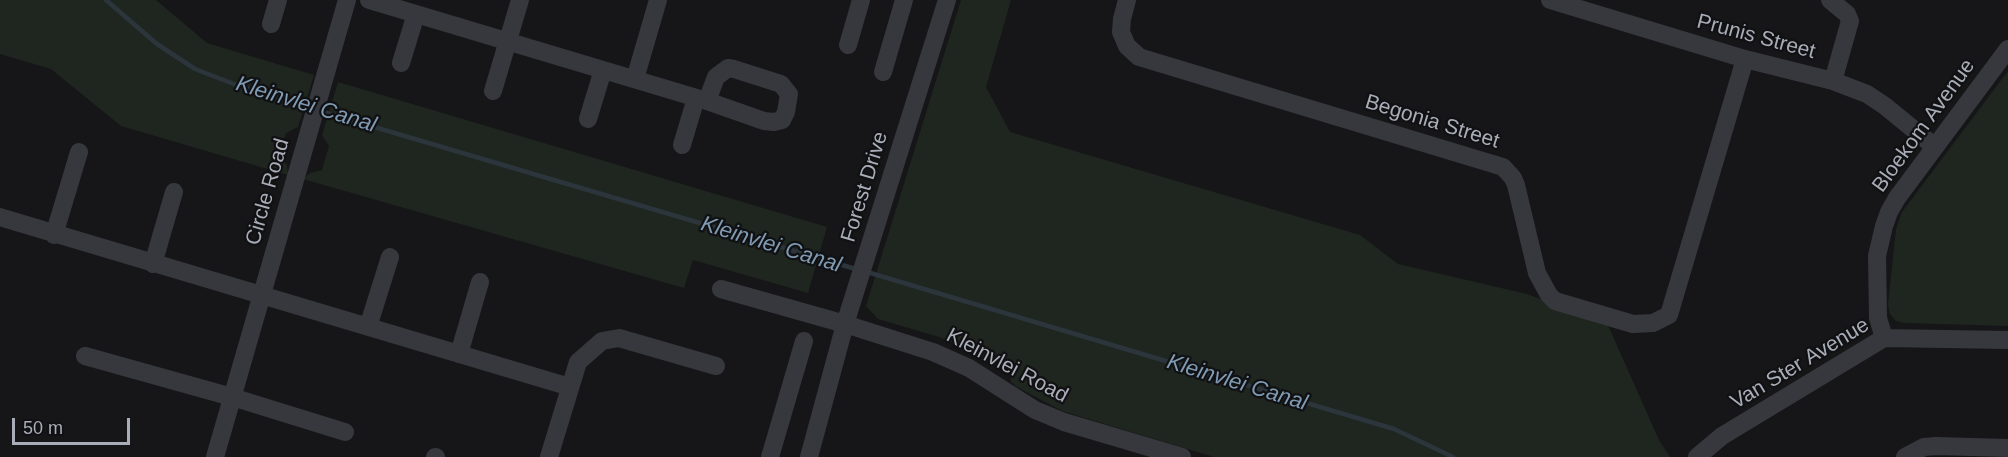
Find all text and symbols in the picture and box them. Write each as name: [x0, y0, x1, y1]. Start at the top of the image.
street label: Prunis Street: [1694, 9, 1818, 65]
street label: Bloekom Avenue: [1867, 55, 1981, 197]
water label: Kleinvlei Canal: [233, 71, 379, 139]
street label: Begonia Street: [1362, 90, 1502, 154]
street label: Forest Drive: [836, 129, 894, 245]
street label: Circle Road: [241, 136, 295, 248]
water label: Kleinvlei Canal: [698, 211, 844, 279]
street label: Van Ster Avenue: [1726, 313, 1874, 415]
street label: Kleinvlei Road: [942, 323, 1072, 409]
water label: Kleinvlei Canal: [1164, 349, 1310, 417]
scale bar: [15, 406, 134, 444]
text: 50 m: [23, 418, 63, 438]

